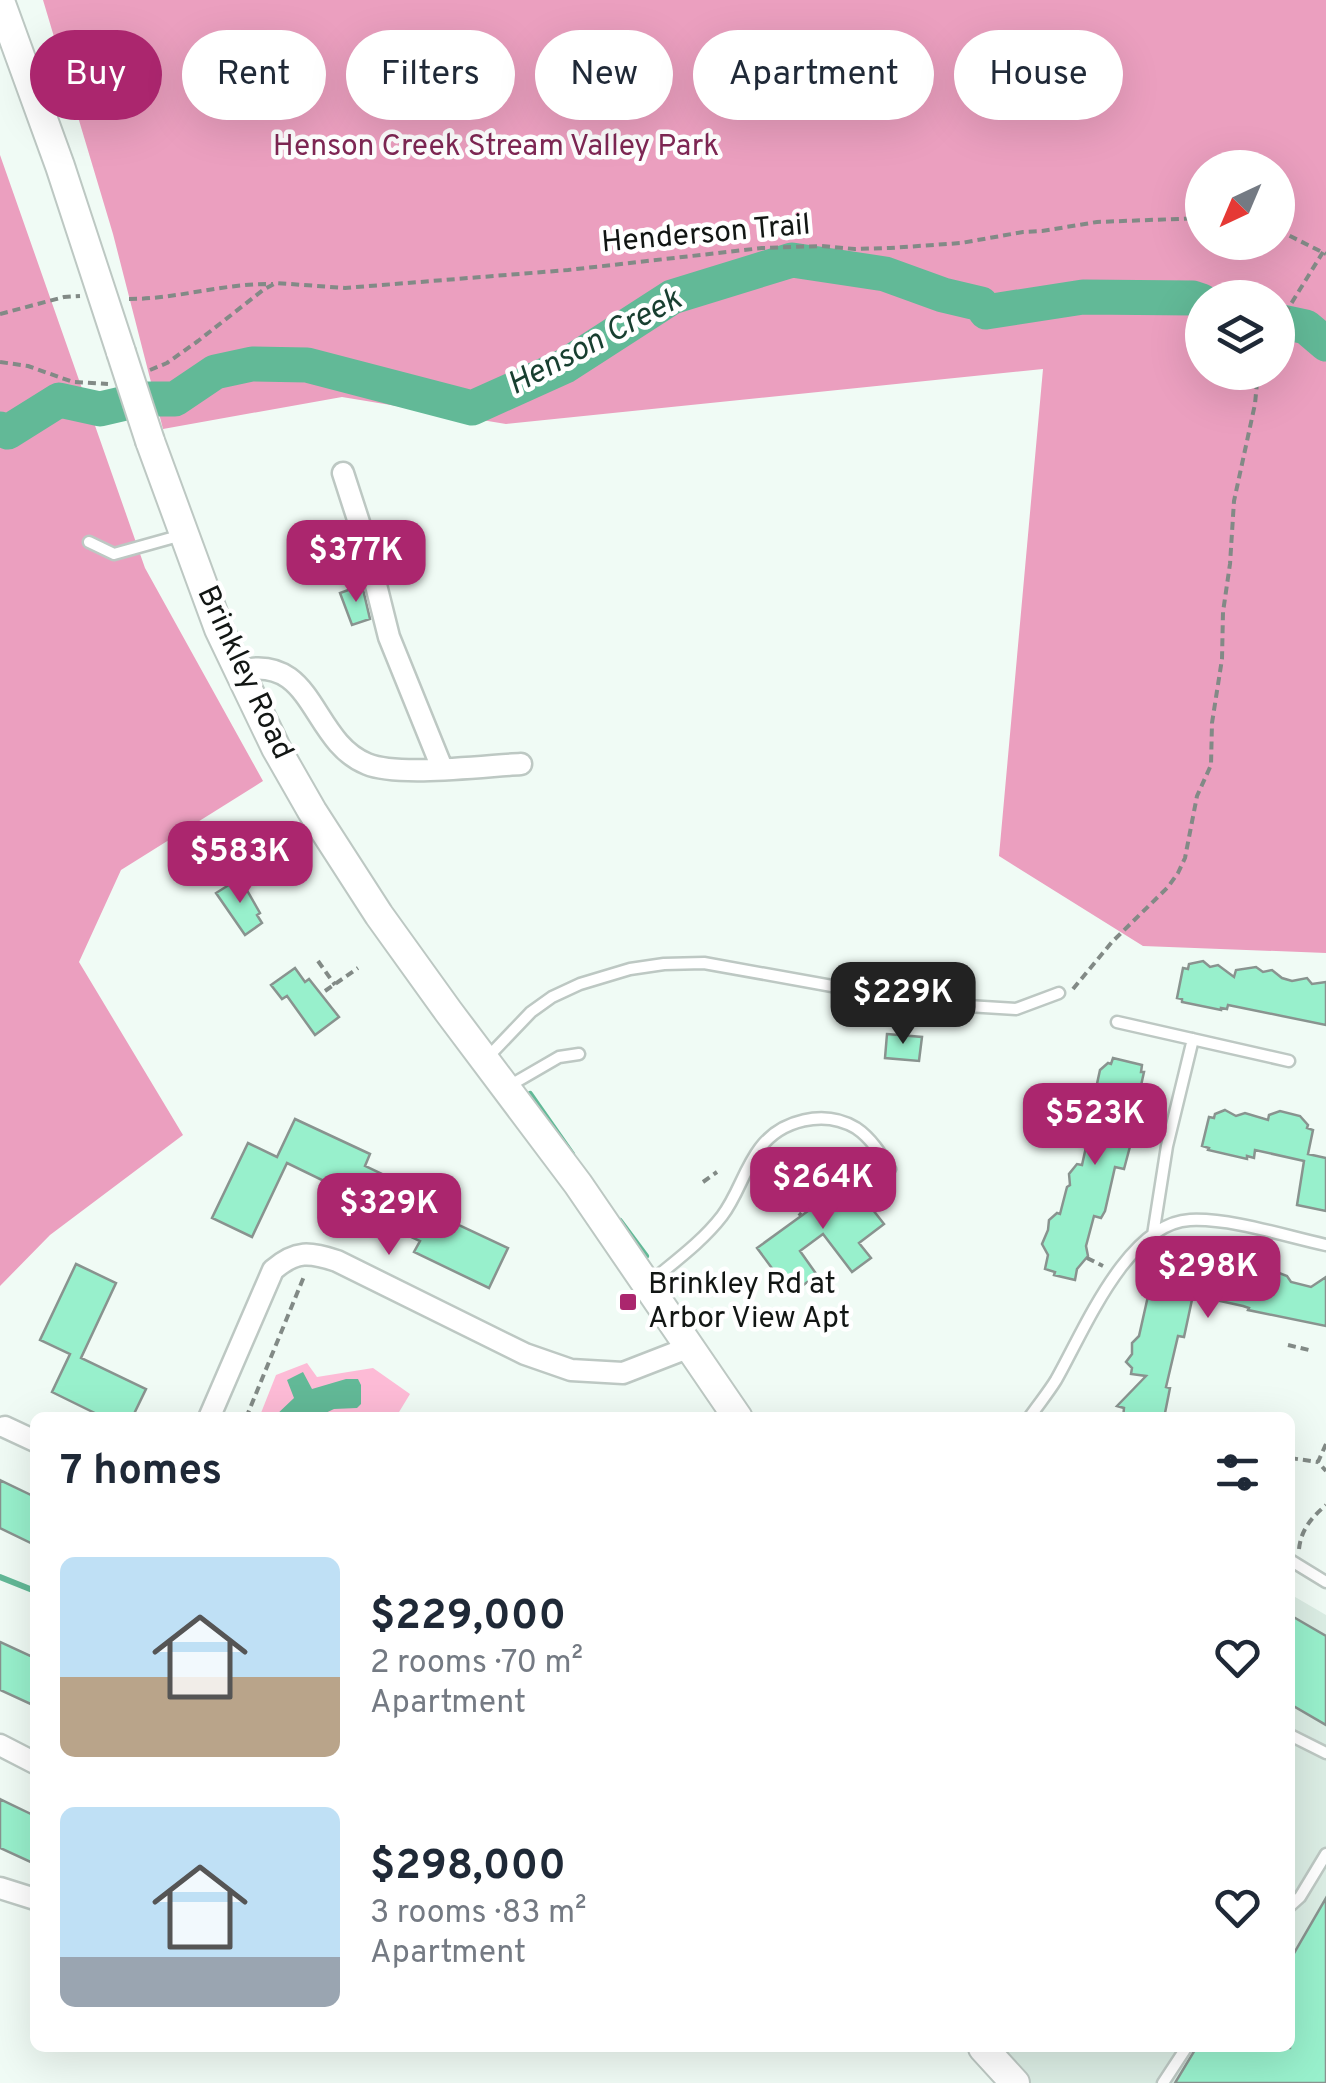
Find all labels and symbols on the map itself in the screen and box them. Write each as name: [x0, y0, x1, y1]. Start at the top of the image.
park label: Henson Creek Stream Valley Park: [273, 129, 719, 166]
north arrow: [1185, 150, 1295, 260]
street label: Henderson Trail: [600, 207, 812, 263]
water label: Henson Creek: [501, 280, 690, 406]
pin: $377K: [286, 520, 426, 605]
street label: Brinkley Road: [188, 580, 300, 766]
pin: $583K: [170, 821, 310, 906]
pin: $229K: [833, 962, 973, 1047]
pin: $523K: [1025, 1083, 1165, 1168]
pin: $264K: [753, 1147, 893, 1232]
pin: $329K: [319, 1173, 459, 1258]
pin: $298K: [1138, 1236, 1278, 1321]
place label: Brinkley Rd at Arbor View Apt: [648, 1267, 850, 1338]
marker: Brinkley Rd at Arbor View Apt: [617, 1291, 639, 1313]

